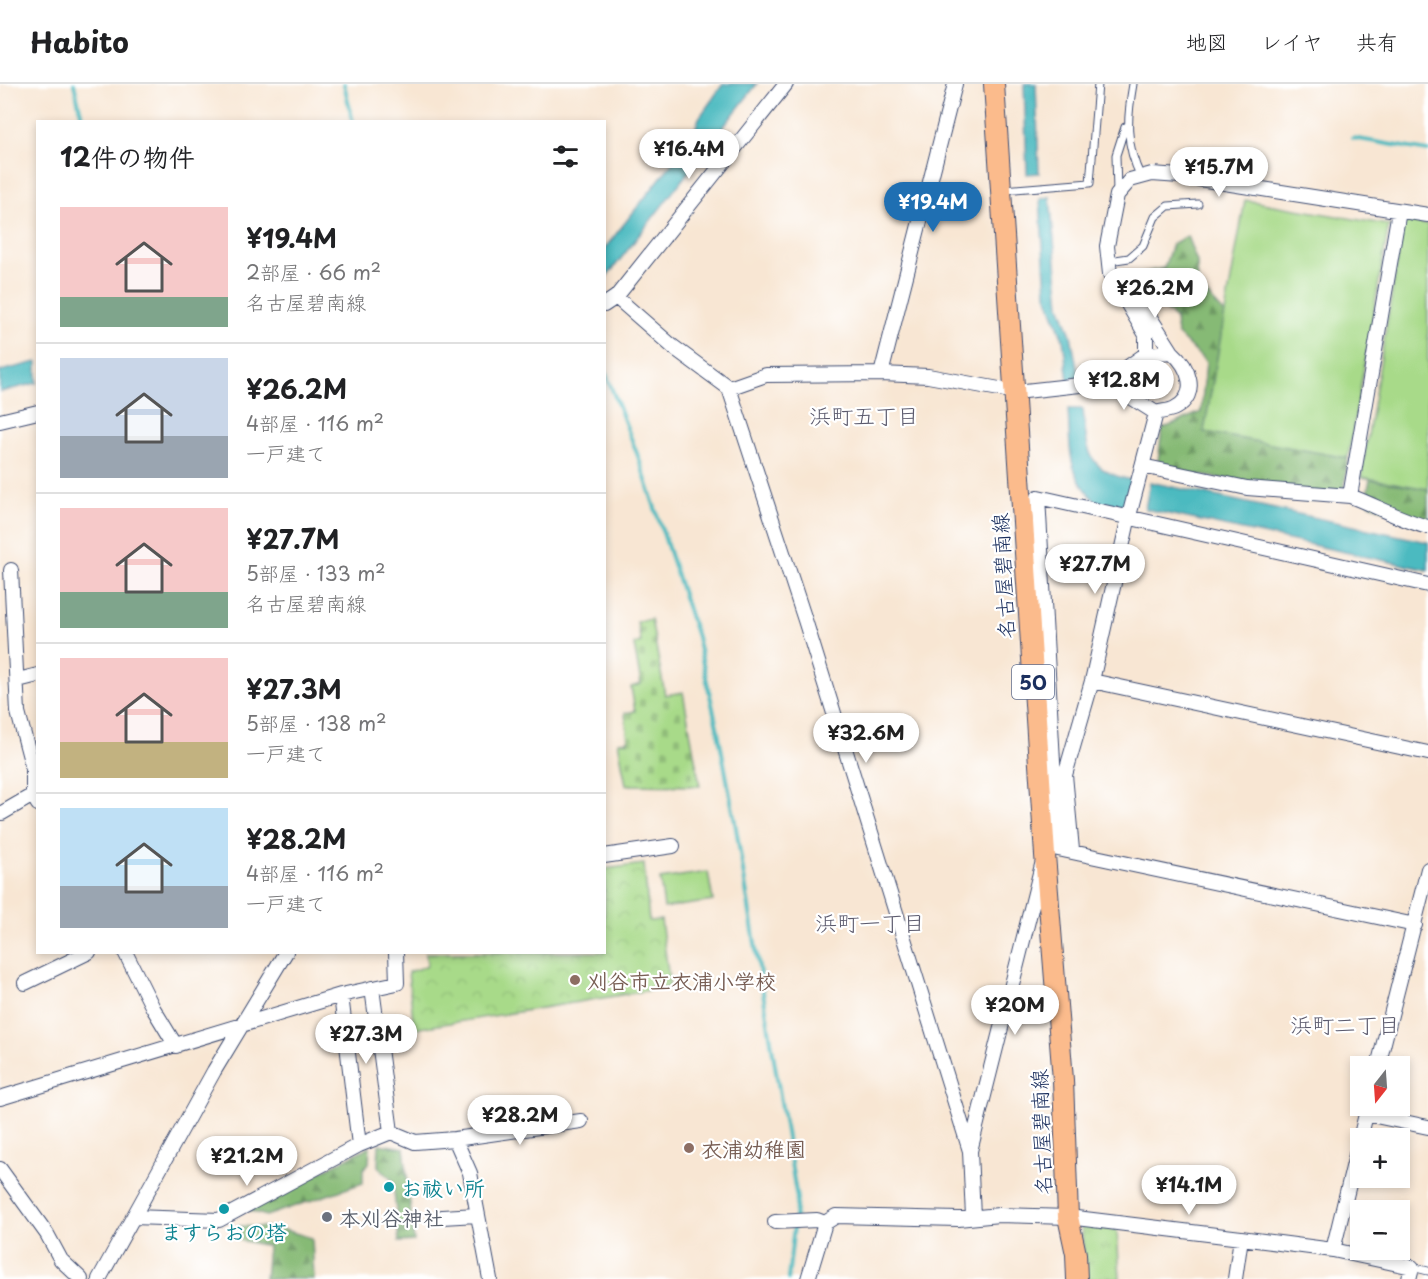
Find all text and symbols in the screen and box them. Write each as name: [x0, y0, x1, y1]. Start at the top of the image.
text: Habito: [30, 20, 129, 63]
text: 地図: [1186, 25, 1228, 57]
text: レイヤ: [1261, 25, 1323, 57]
text: 共有: [1356, 25, 1398, 57]
pin: ¥16.4M: [640, 129, 738, 180]
text: ¥16.4M: [653, 133, 725, 163]
text: 12件の物件: [60, 137, 195, 176]
icon: filters: [549, 140, 582, 173]
pin: ¥15.7M: [1170, 147, 1268, 198]
text: ¥15.7M: [1184, 151, 1254, 181]
pin: ¥19.4M: [884, 182, 982, 233]
text: ¥19.4M: [898, 186, 968, 216]
text: ¥19.4M: [246, 218, 337, 257]
icon: home: [108, 231, 180, 303]
text: 2部屋 · 66 m²: [246, 257, 381, 287]
pin: ¥26.2M: [1106, 268, 1204, 319]
text: ¥26.2M: [1116, 272, 1194, 302]
text: 名古屋碧南線: [246, 287, 366, 317]
pin: ¥12.8M: [1075, 360, 1173, 411]
text: ¥12.8M: [1088, 364, 1160, 394]
text: ¥26.2M: [246, 369, 347, 408]
icon: home: [108, 382, 180, 454]
district label: 浜町五丁目: [809, 398, 919, 431]
text: 4部屋 · 116 m²: [246, 408, 384, 438]
text: 一戸建て: [246, 438, 326, 468]
street label: 名古屋碧南線: [983, 512, 1021, 640]
text: ¥27.7M: [246, 519, 340, 558]
icon: home: [108, 532, 180, 604]
pin: ¥27.7M: [1046, 544, 1144, 595]
text: ¥27.7M: [1059, 548, 1131, 578]
text: 5部屋 · 133 m²: [246, 558, 386, 588]
text: 名古屋碧南線: [246, 588, 366, 618]
road number: 50: [1012, 665, 1054, 699]
text: ¥27.3M: [246, 669, 342, 708]
icon: home: [108, 682, 180, 754]
text: 5部屋 · 138 m²: [246, 708, 386, 738]
pin: ¥32.6M: [817, 713, 915, 764]
text: ¥32.6M: [827, 717, 905, 747]
text: 一戸建て: [246, 738, 326, 768]
text: ¥28.2M: [246, 819, 346, 858]
icon: home: [108, 832, 180, 904]
text: 4部屋 · 116 m²: [246, 858, 384, 888]
text: 一戸建て: [246, 888, 326, 918]
district label: 浜町一丁目: [815, 905, 925, 938]
place label: 刈谷市立衣浦小学校: [587, 964, 776, 996]
marker: 刈谷市立衣浦小学校: [568, 973, 582, 987]
pin: ¥20M: [979, 985, 1051, 1036]
text: ¥20M: [985, 989, 1045, 1019]
district label: 浜町二丁目: [1290, 1007, 1400, 1040]
pin: ¥27.3M: [317, 1014, 415, 1065]
text: ¥27.3M: [329, 1018, 403, 1048]
north arrow: [1350, 1056, 1410, 1116]
map controls: [1350, 1056, 1410, 1260]
street label: 名古屋碧南線: [1022, 1068, 1058, 1196]
pin: ¥28.2M: [471, 1095, 569, 1146]
text: ¥28.2M: [481, 1099, 559, 1129]
button: +: [1350, 1128, 1410, 1188]
place label: 衣浦幼稚園: [701, 1132, 806, 1164]
pin: ¥21.2M: [198, 1136, 296, 1187]
text: ¥21.2M: [210, 1140, 284, 1170]
marker: 衣浦幼稚園: [682, 1141, 696, 1155]
pin: ¥14.1M: [1140, 1165, 1238, 1216]
text: ¥14.1M: [1156, 1169, 1222, 1199]
place label: お祓い所: [401, 1171, 485, 1203]
marker: お祓い所: [382, 1180, 396, 1194]
button: −: [1350, 1200, 1410, 1260]
place label: 本刈谷神社: [339, 1201, 444, 1233]
marker: ますらおの塔: [217, 1202, 231, 1216]
marker: 本刈谷神社: [320, 1210, 334, 1224]
place label: ますらおの塔: [161, 1215, 287, 1247]

